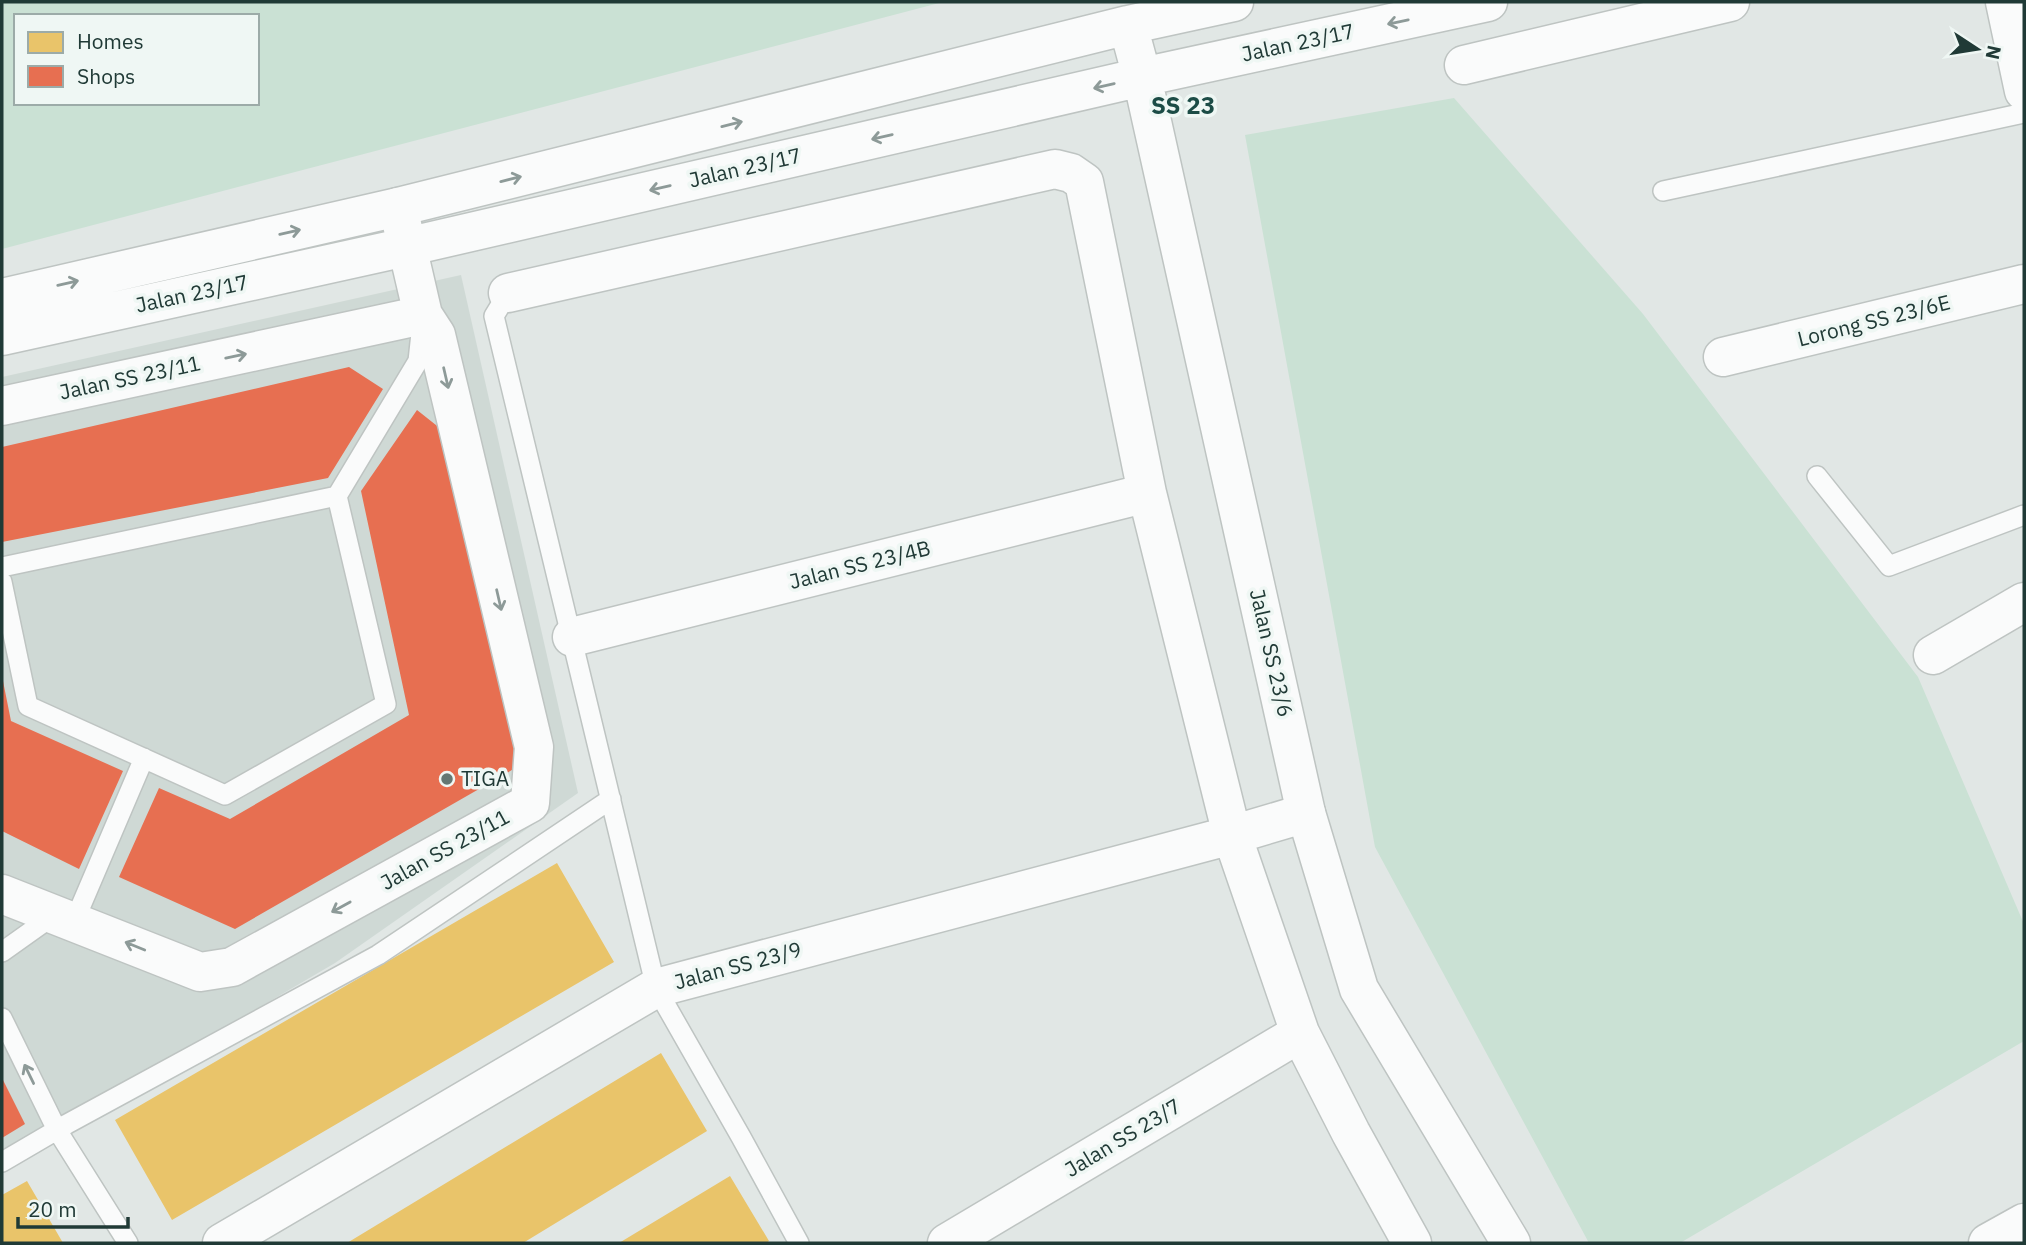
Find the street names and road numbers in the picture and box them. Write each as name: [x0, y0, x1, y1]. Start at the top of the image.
street label: Jalan 23/17: [1239, 16, 1357, 68]
street label: Jalan 23/17: [686, 141, 804, 194]
street label: Jalan 23/17: [133, 267, 251, 319]
street label: Lorong SS 23/6E: [1794, 287, 1953, 353]
street label: Jalan SS 23/11: [57, 348, 203, 406]
street label: Jalan SS 23/4B: [786, 533, 933, 595]
street label: Jalan SS 23/6: [1244, 586, 1300, 720]
street label: Jalan SS 23/11: [375, 802, 514, 896]
street label: Jalan SS 23/9: [671, 935, 805, 995]
street label: Jalan SS 23/7: [1059, 1091, 1186, 1183]

